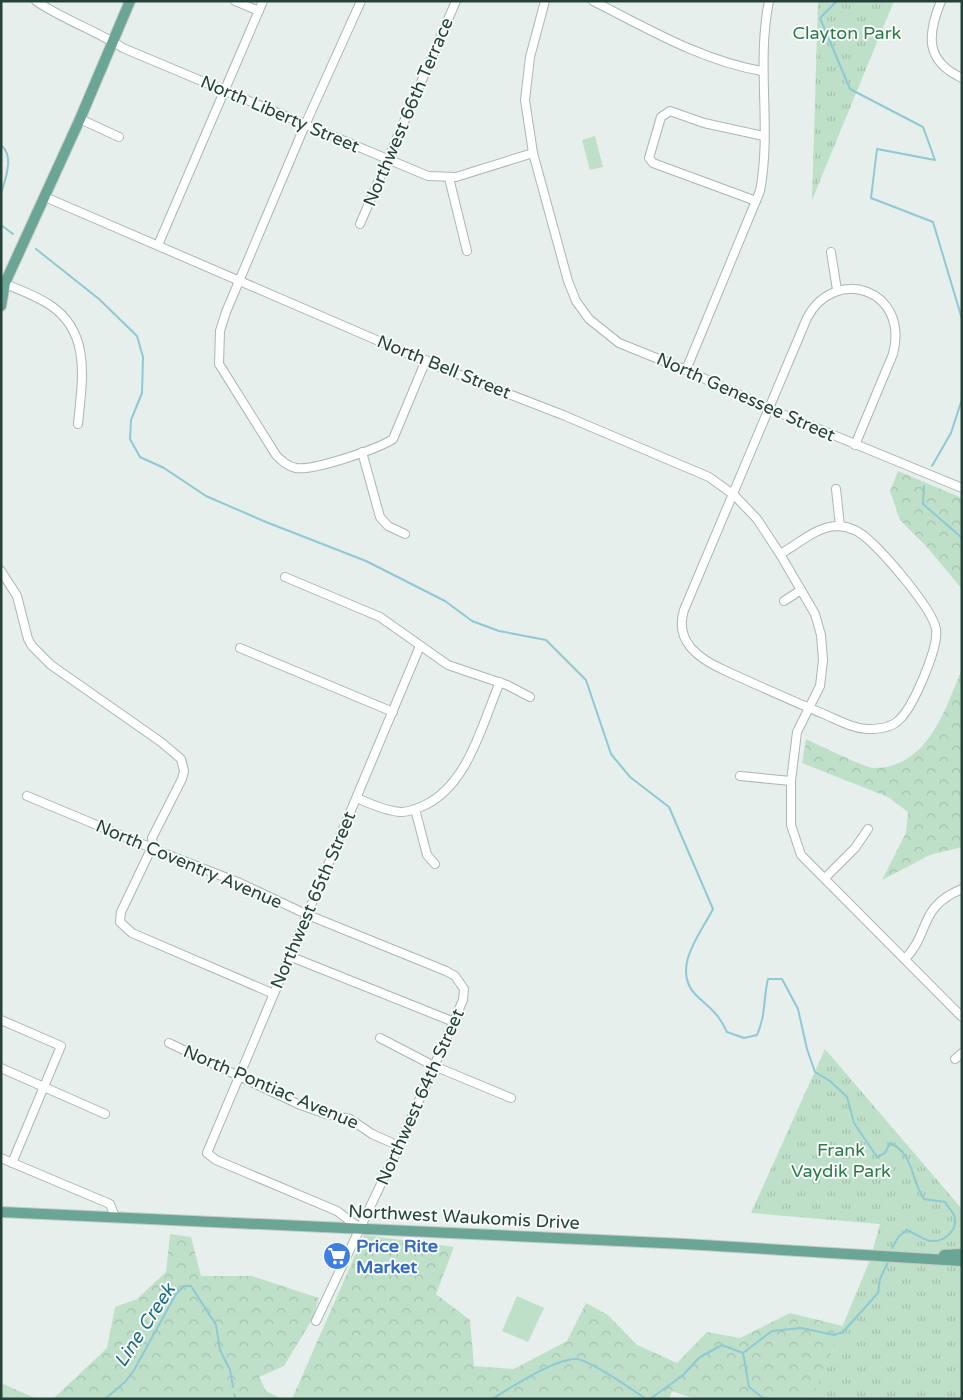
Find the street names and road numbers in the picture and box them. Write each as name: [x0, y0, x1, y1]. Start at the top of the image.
street label: Northwest 66th Terrace: [358, 14, 458, 210]
street label: North Liberty Street: [197, 71, 363, 157]
street label: North Bell Street: [374, 330, 514, 404]
street label: North Genessee Street: [653, 348, 839, 446]
street label: Northwest 65th Street: [266, 808, 360, 992]
street label: North Coventry Avenue: [92, 815, 286, 913]
street label: Northwest 64th Street: [371, 1005, 469, 1189]
street label: North Pontiac Avenue: [180, 1040, 362, 1134]
street label: Northwest Waukomis Drive: [348, 1200, 580, 1234]

